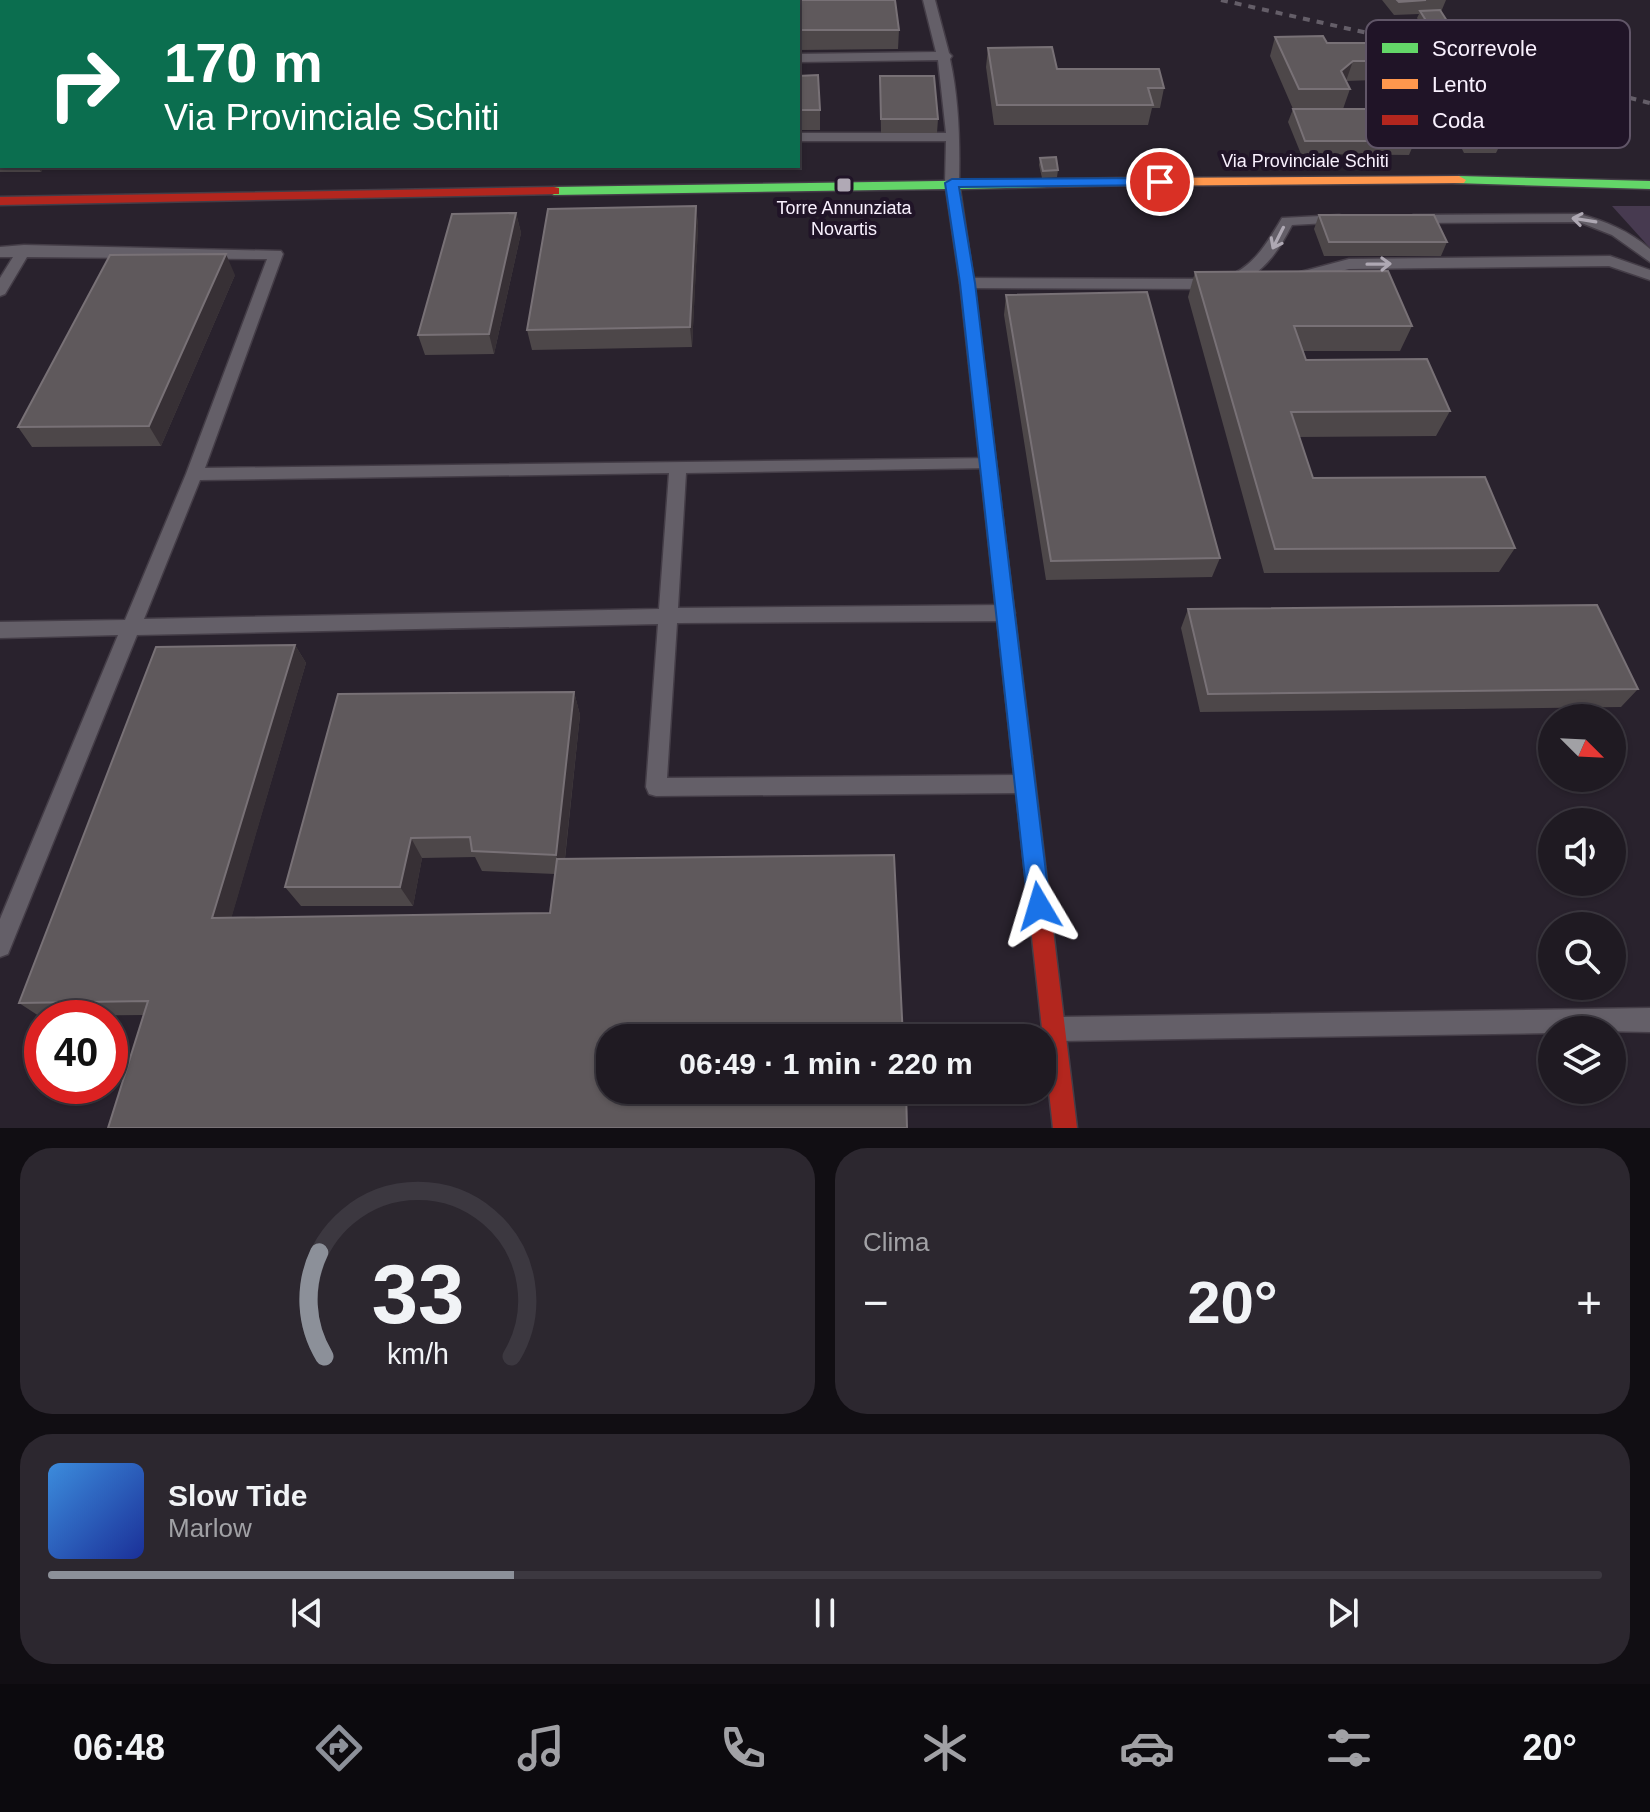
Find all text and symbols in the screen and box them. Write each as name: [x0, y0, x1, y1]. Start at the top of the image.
legend: [1366, 20, 1630, 148]
text: 170 m: [164, 31, 323, 94]
icon: right: [32, 32, 136, 136]
text: Scorrevole: [1432, 36, 1537, 61]
text: Lento: [1432, 72, 1487, 97]
text: Via Provinciale Schiti: [164, 97, 500, 138]
text: Coda: [1432, 108, 1485, 133]
pin: [1126, 148, 1194, 216]
street label: Via Provinciale Schiti: [1221, 151, 1389, 171]
icon: arrive: [1138, 160, 1182, 204]
marker: Torre Annunziata Novartis: [835, 176, 853, 194]
place label: Torre Annunziata Novartis: [776, 198, 913, 239]
one-way arrow: [1571, 212, 1597, 227]
one-way arrow: [1270, 226, 1286, 250]
one-way arrow: [1365, 256, 1392, 271]
north arrow: [1538, 704, 1626, 792]
map controls: [1538, 704, 1626, 1104]
button: sound: [1538, 808, 1626, 896]
position arrow: [997, 864, 1081, 948]
button: search: [1538, 912, 1626, 1000]
speed limit sign: 40: [24, 1000, 128, 1104]
button: layers: [1538, 1016, 1626, 1104]
text: 06:49 · 1 min · 220 m: [679, 1047, 973, 1080]
text: Clima: [863, 1227, 929, 1257]
text: 33: [371, 1248, 464, 1341]
text: 20°: [1187, 1269, 1278, 1336]
text: −: [863, 1278, 889, 1327]
text: +: [1576, 1278, 1602, 1327]
text: km/h: [387, 1338, 448, 1370]
text: Slow Tide: [168, 1479, 307, 1512]
text: Marlow: [168, 1513, 252, 1543]
icon: previous: [285, 1591, 329, 1635]
icon: pause: [803, 1591, 847, 1635]
icon: next: [1321, 1591, 1365, 1635]
icon: directions: [311, 1720, 367, 1776]
icon: music: [513, 1720, 569, 1776]
icon: phone: [715, 1720, 771, 1776]
icon: climate: [917, 1720, 973, 1776]
icon: car: [1119, 1720, 1175, 1776]
icon: filters: [1321, 1720, 1377, 1776]
text: 06:48: [73, 1727, 165, 1768]
text: 20°: [1522, 1727, 1577, 1768]

